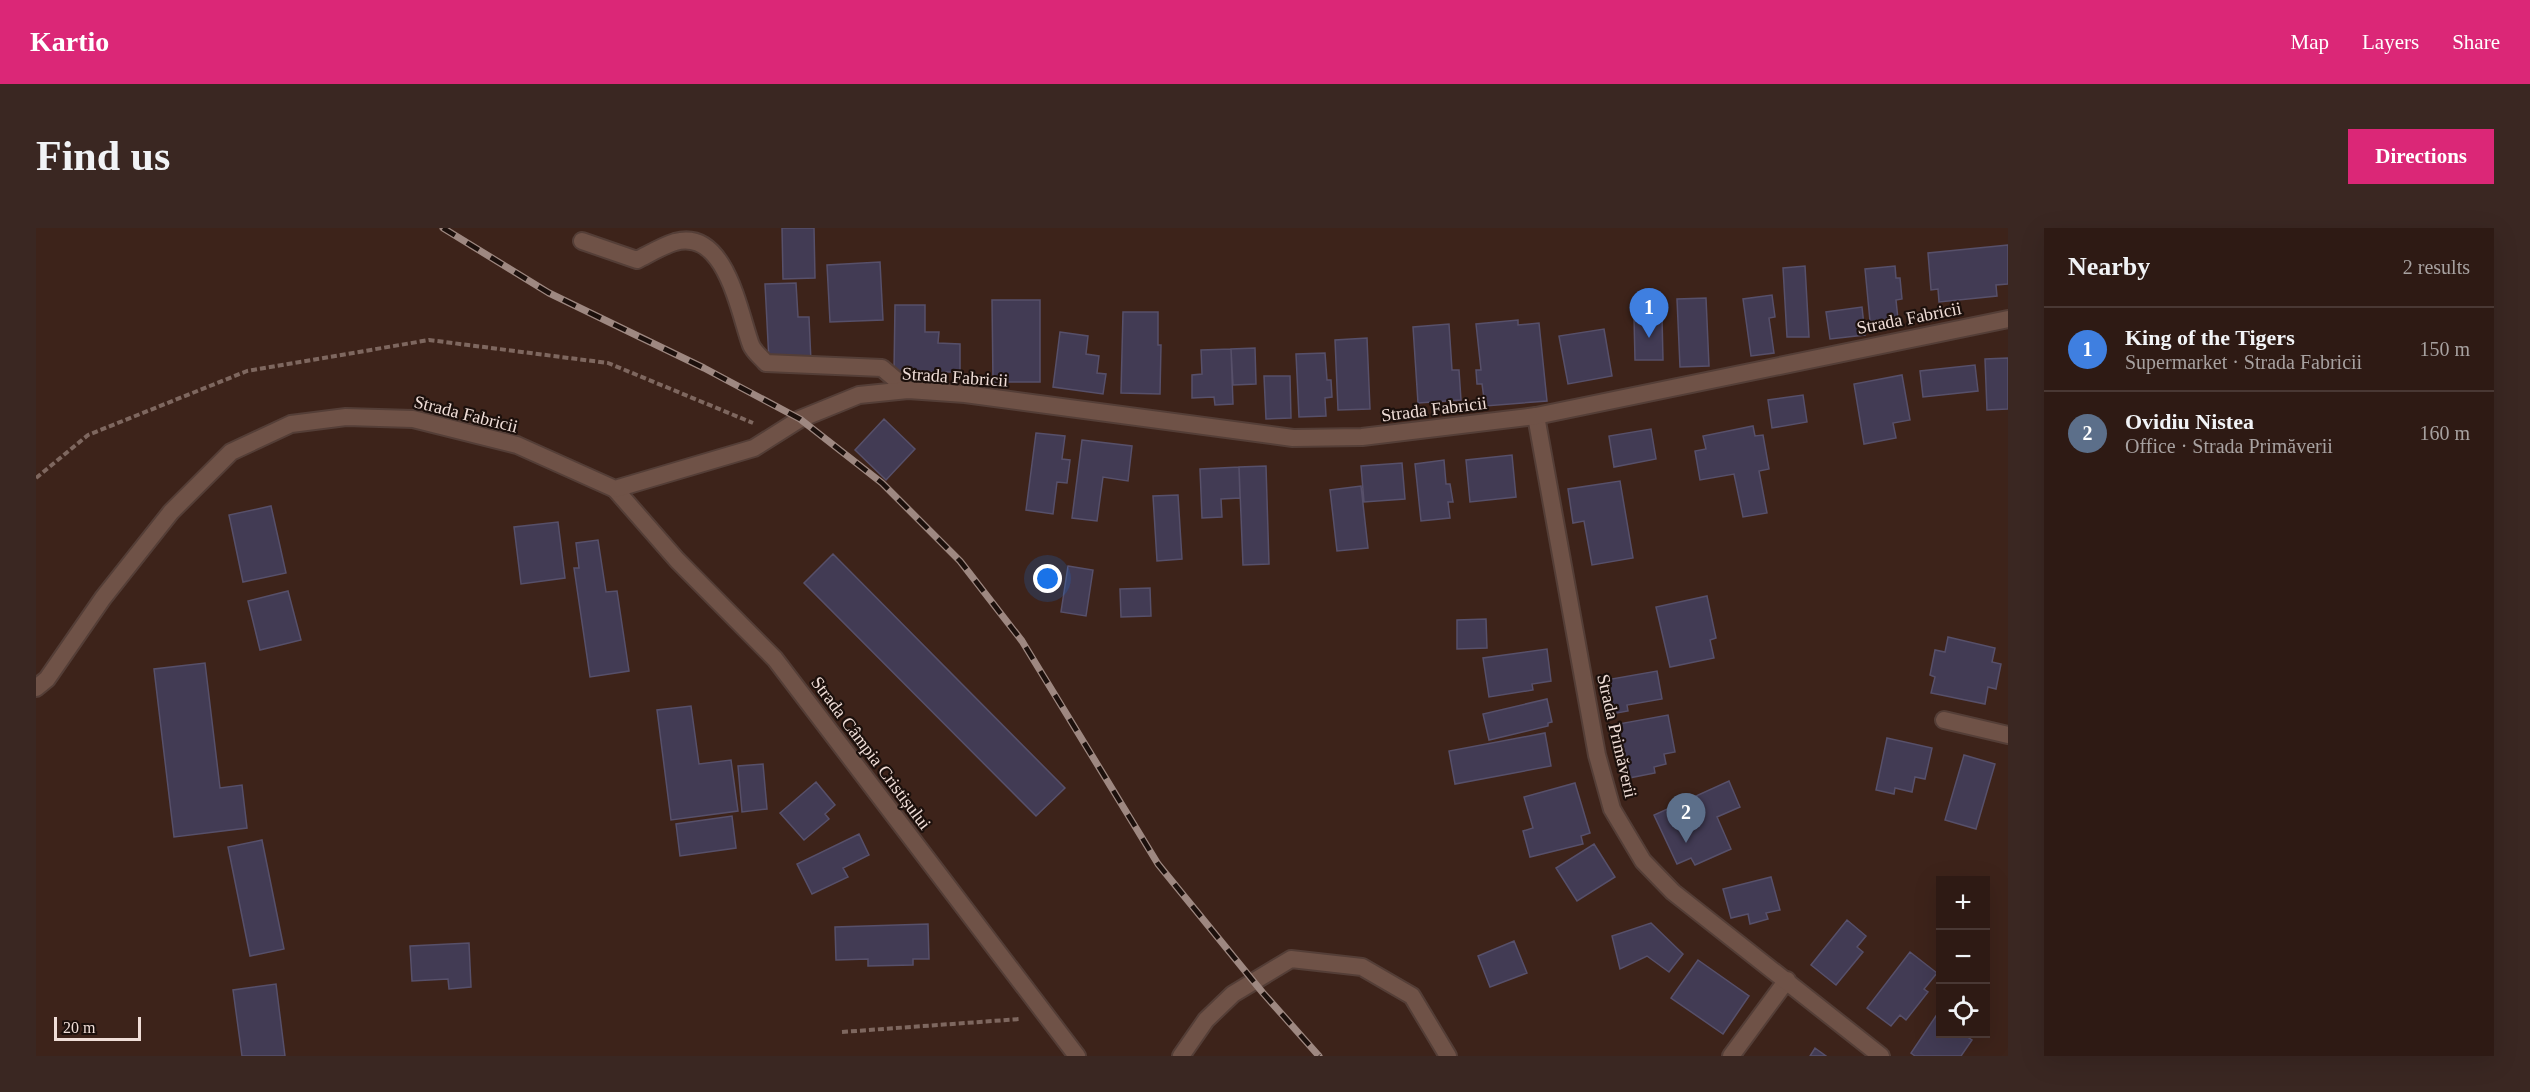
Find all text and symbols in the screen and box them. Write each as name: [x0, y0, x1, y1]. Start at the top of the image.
text: Kartio: [30, 26, 109, 57]
text: Map: [2291, 30, 2329, 54]
text: Layers: [2362, 30, 2419, 54]
text: Share: [2452, 30, 2500, 54]
button: Directions: [2348, 129, 2494, 184]
text: Find us: [36, 133, 170, 179]
text: Nearby: [2068, 252, 2150, 281]
text: 2 results: [2403, 256, 2470, 278]
pin: 1: [1630, 288, 1668, 338]
street label: Strada Fabricii: [1855, 298, 1963, 338]
text: King of the Tigers: [2125, 325, 2295, 350]
text: 1: [2083, 338, 2093, 360]
text: 150 m: [2419, 338, 2470, 360]
text: Supermarket · Strada Fabricii: [2125, 351, 2362, 373]
street label: Strada Fabricii: [901, 363, 1009, 391]
street label: Strada Fabricii: [412, 391, 520, 437]
street label: Strada Fabricii: [1380, 393, 1488, 425]
text: Ovidiu Nistea: [2125, 409, 2254, 434]
text: 2: [2083, 422, 2093, 444]
text: 160 m: [2419, 422, 2470, 444]
text: Office · Strada Primăverii: [2125, 435, 2333, 457]
your location: [1033, 564, 1062, 593]
street label: Strada Primăverii: [1593, 672, 1641, 800]
street label: Strada Câmpia Cristișului: [807, 673, 935, 833]
pin: 2: [1666, 794, 1706, 843]
map controls: [1936, 876, 1990, 1038]
button: +: [1936, 876, 1990, 930]
button: −: [1936, 930, 1990, 984]
button: locate: [1936, 984, 1990, 1038]
scale bar: [54, 1014, 141, 1042]
text: 20 m: [63, 1019, 95, 1036]

